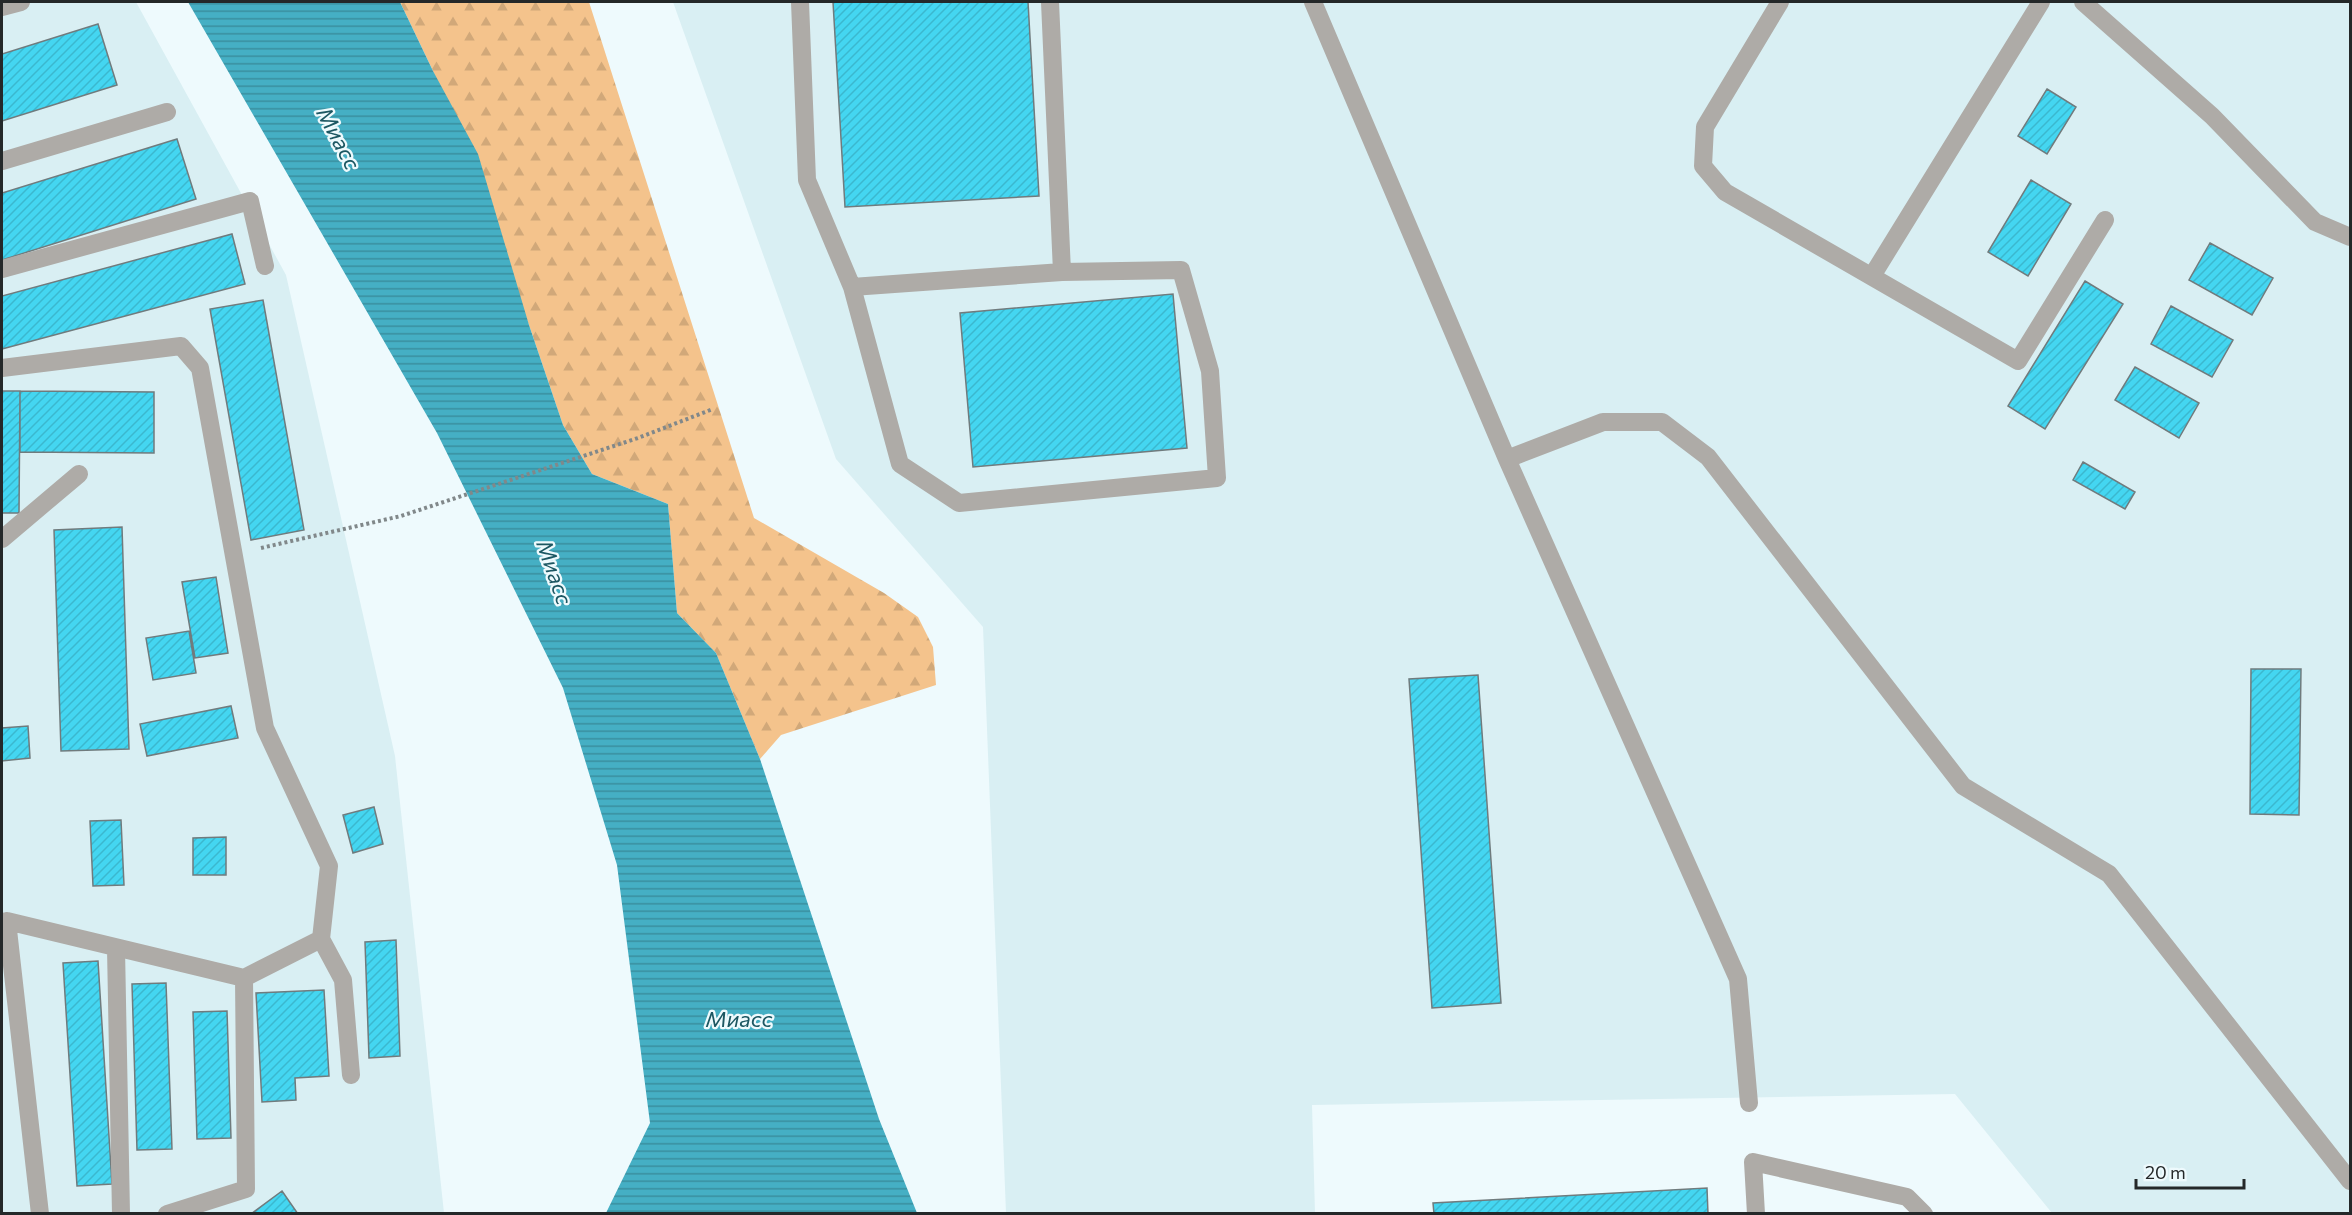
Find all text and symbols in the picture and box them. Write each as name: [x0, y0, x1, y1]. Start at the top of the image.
water label: Миасс: [311, 102, 367, 174]
water label: Миасс: [531, 536, 579, 608]
water label: Миасс: [706, 1005, 773, 1032]
scale bar: [2136, 1152, 2244, 1190]
text: 20 m: [2145, 1161, 2186, 1183]

